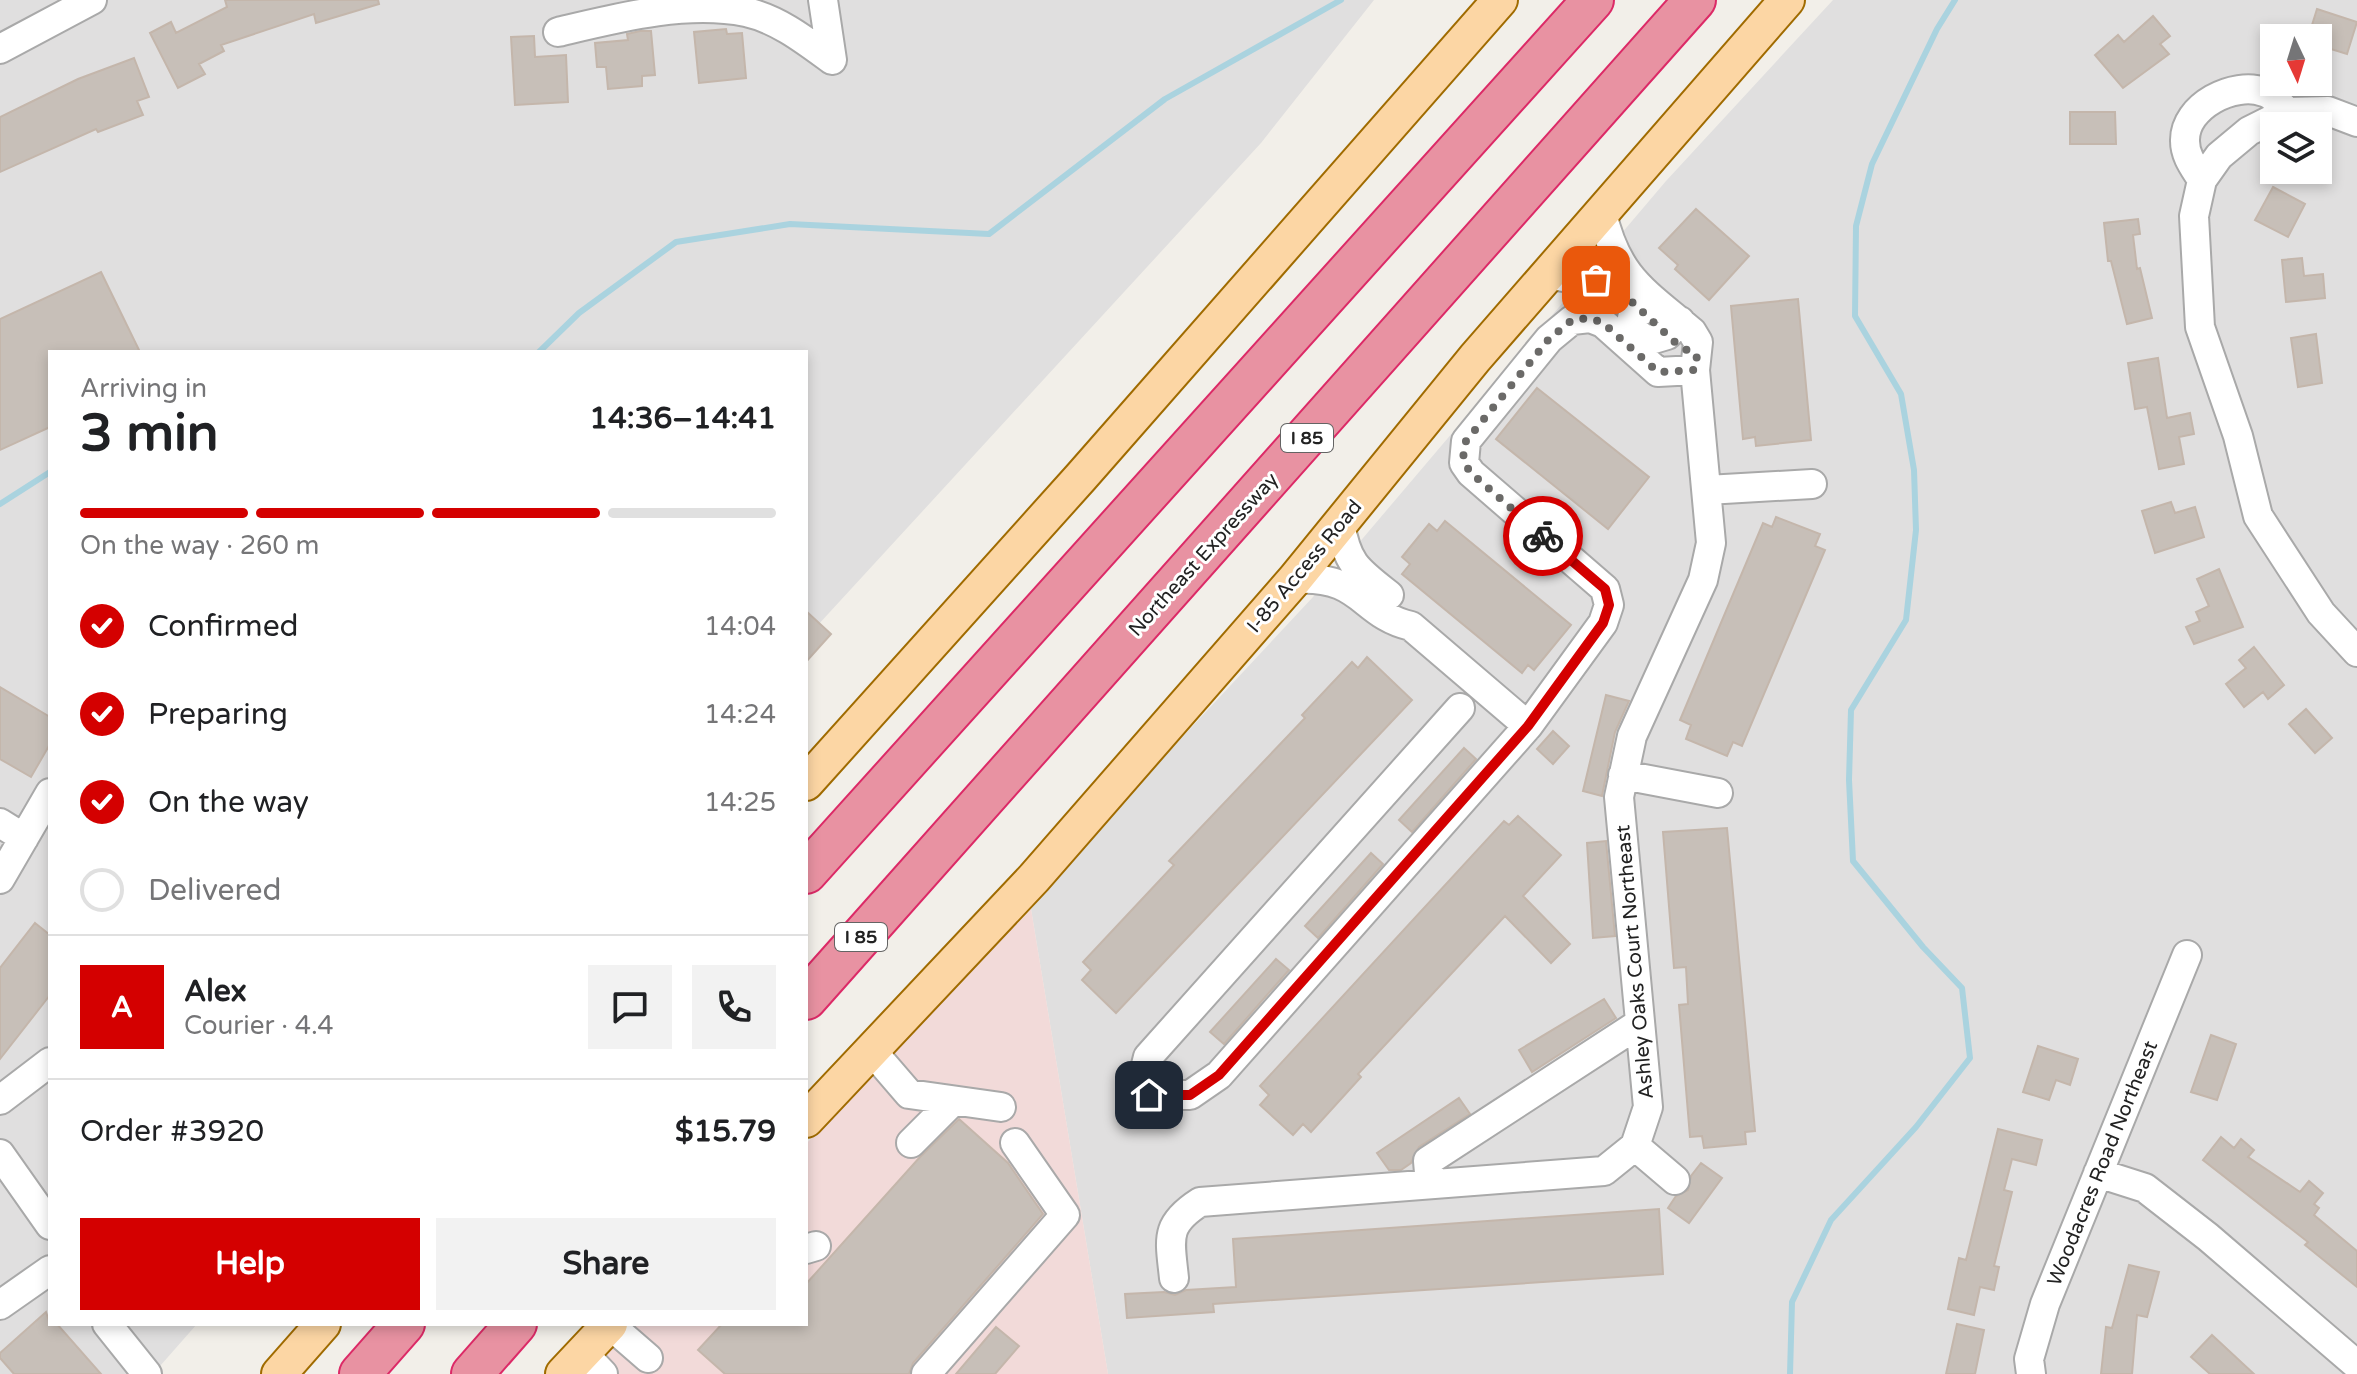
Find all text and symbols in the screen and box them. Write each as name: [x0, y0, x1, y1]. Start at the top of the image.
north arrow: [2260, 24, 2332, 96]
map controls: [2260, 24, 2332, 184]
button: layers: [2260, 112, 2332, 184]
pin: [1562, 246, 1630, 314]
icon: bag: [1574, 258, 1618, 302]
text: Arriving in: [80, 373, 207, 404]
text: 14:36–14:41: [589, 400, 776, 437]
text: 3 min: [80, 402, 219, 465]
road number: I 85: [1281, 424, 1333, 452]
street label: Northeast Expressway: [1124, 468, 1284, 641]
street label: I-85 Access Road: [1242, 495, 1367, 638]
courier: [1503, 496, 1583, 576]
icon: bike: [1521, 514, 1565, 558]
text: On the way · 260 m: [80, 530, 319, 561]
icon: check: [80, 604, 124, 648]
text: Confirmed: [148, 608, 299, 645]
text: 14:04: [704, 611, 776, 642]
icon: check: [80, 692, 124, 736]
text: Preparing: [148, 696, 288, 733]
text: 14:24: [704, 699, 776, 730]
icon: check: [80, 780, 124, 824]
text: On the way: [148, 784, 309, 821]
text: 14:25: [704, 787, 776, 818]
street label: Ashley Oaks Court Northeast: [1611, 823, 1659, 1100]
text: Delivered: [148, 872, 282, 909]
road number: I 85: [835, 923, 887, 951]
button: chat: [588, 965, 672, 1049]
button: phone: [692, 965, 776, 1049]
text: Alex: [184, 973, 247, 1010]
text: A: [111, 989, 133, 1026]
text: Courier · 4.4: [184, 1010, 334, 1041]
street label: Woodacres Road Northeast: [2043, 1037, 2163, 1289]
pin: [1115, 1061, 1183, 1129]
icon: home: [1127, 1073, 1171, 1117]
text: Order #3920: [80, 1113, 264, 1150]
text: $15.79: [675, 1113, 776, 1150]
button: Help: [80, 1218, 420, 1310]
button: Share: [436, 1218, 776, 1310]

